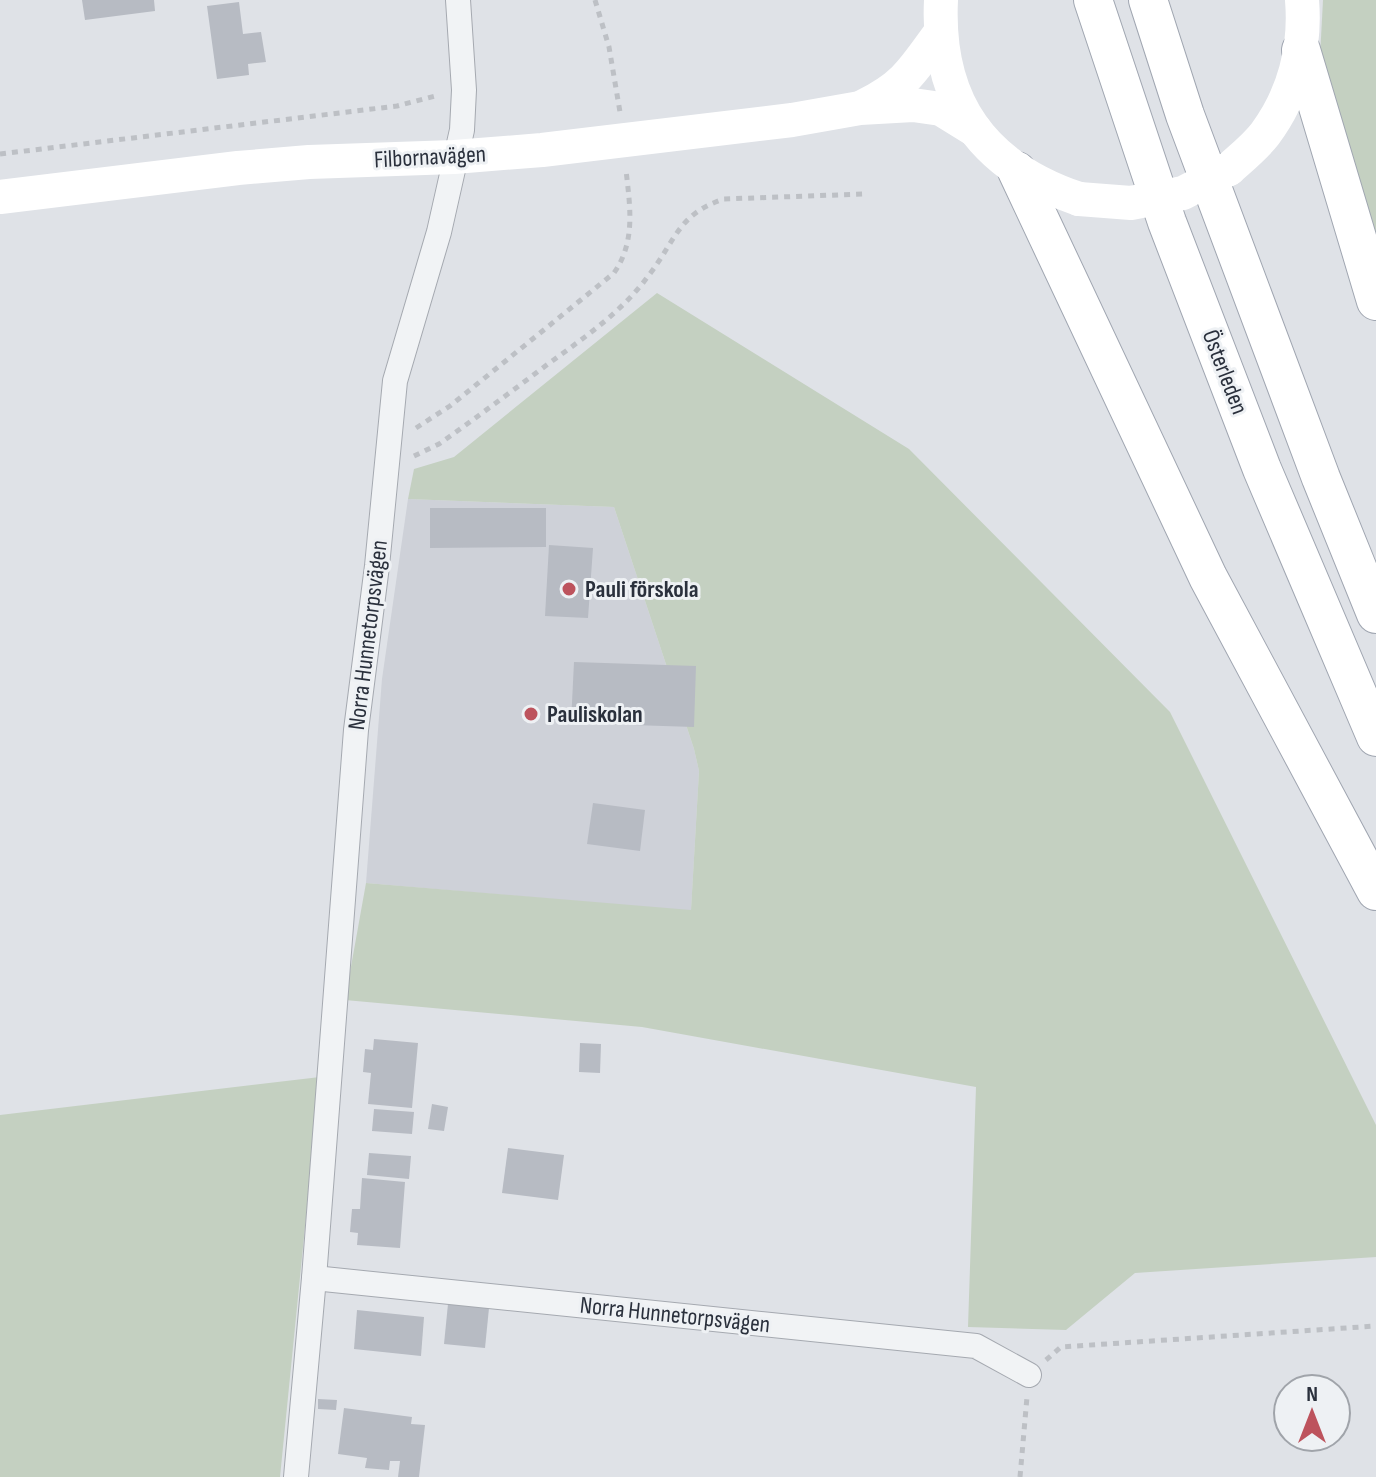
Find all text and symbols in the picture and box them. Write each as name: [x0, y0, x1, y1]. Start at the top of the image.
street label: Filbornavägen: [373, 140, 487, 174]
street label: Österleden: [1196, 326, 1254, 418]
street label: Norra Hunnetorpsvägen: [342, 538, 394, 732]
place label: Pauli förskola: [585, 575, 699, 604]
marker: Pauli förskola: [560, 580, 578, 598]
place label: Pauliskolan: [547, 700, 643, 729]
marker: Pauliskolan: [522, 705, 540, 723]
street label: Norra Hunnetorpsvägen: [578, 1291, 772, 1339]
north arrow: [1272, 1373, 1352, 1453]
text: N: [1306, 1381, 1318, 1408]

